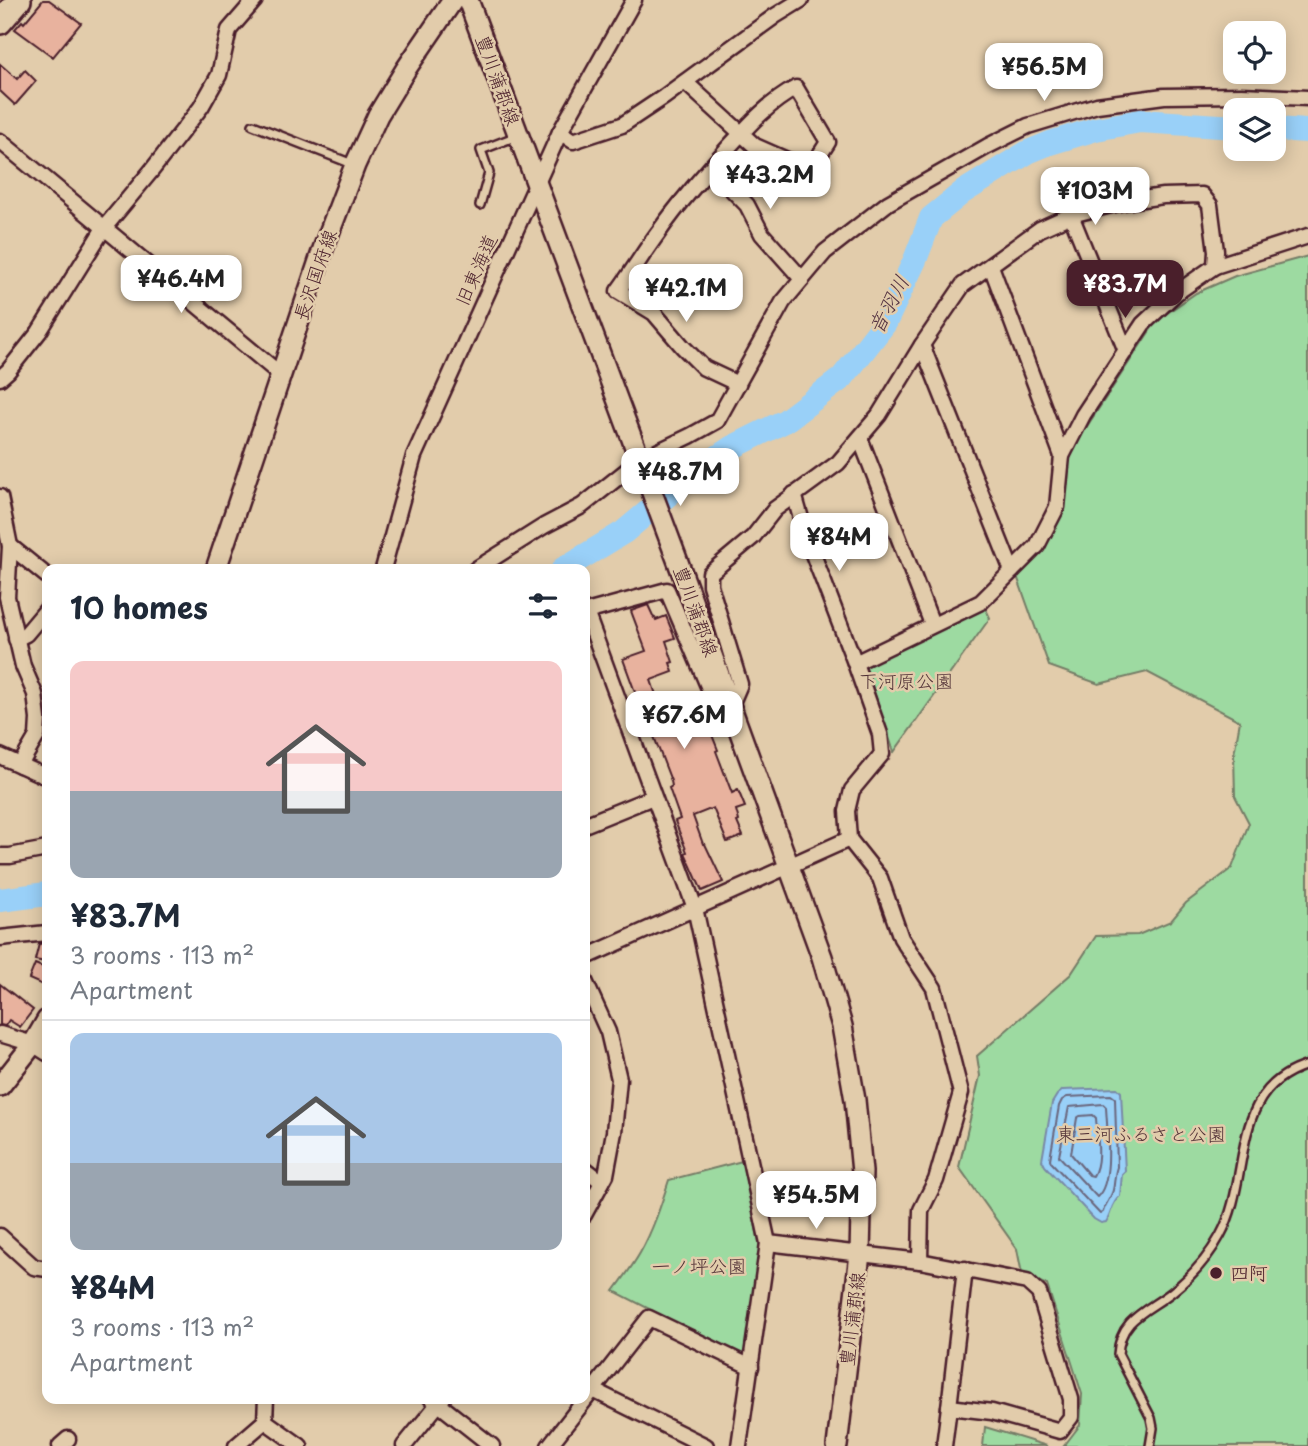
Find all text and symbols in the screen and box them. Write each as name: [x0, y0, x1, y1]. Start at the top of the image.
map controls: [1223, 21, 1286, 161]
button: locate: [1223, 21, 1286, 84]
street label: 豊川蒲郡線: [470, 30, 528, 129]
pin: ¥56.5M: [987, 43, 1101, 103]
text: ¥56.5M: [1001, 48, 1087, 83]
button: layers: [1223, 98, 1286, 161]
pin: ¥43.2M: [713, 152, 827, 211]
text: ¥43.2M: [726, 156, 814, 191]
pin: ¥103M: [1046, 168, 1144, 227]
text: ¥103M: [1057, 172, 1133, 207]
street label: 長沢国府線: [285, 225, 343, 324]
street label: 旧東海道: [447, 229, 503, 310]
pin: ¥46.4M: [124, 256, 238, 315]
text: ¥46.4M: [137, 260, 225, 295]
pin: ¥83.7M: [1068, 260, 1182, 320]
pin: ¥42.1M: [629, 264, 743, 324]
text: ¥83.7M: [1083, 265, 1167, 300]
text: ¥42.1M: [645, 269, 727, 304]
water label: 音羽川: [858, 269, 916, 339]
pin: ¥48.7M: [623, 448, 737, 508]
text: ¥48.7M: [637, 453, 723, 488]
pin: ¥84M: [798, 514, 880, 573]
text: ¥84M: [806, 518, 872, 553]
street label: 豊川蒲郡線: [668, 561, 726, 660]
text: 10 homes: [70, 584, 208, 629]
icon: filters: [524, 587, 562, 625]
park label: 下河原公園: [858, 666, 954, 694]
pin: ¥67.6M: [627, 692, 741, 751]
text: ¥67.6M: [642, 696, 726, 731]
icon: home: [253, 706, 379, 832]
text: ¥83.7M: [70, 892, 181, 937]
text: 3 rooms · 113 m²: [70, 937, 254, 972]
text: Apartment: [70, 972, 193, 1007]
icon: home: [253, 1078, 379, 1204]
park label: 東三河ふるさと公園: [1056, 1119, 1226, 1147]
pin: ¥54.5M: [759, 1172, 873, 1231]
text: ¥54.5M: [772, 1176, 860, 1211]
park label: 一ノ坪公園: [651, 1251, 747, 1279]
place label: 四阿: [1230, 1258, 1268, 1286]
text: ¥84M: [70, 1264, 156, 1309]
marker: 四阿: [1208, 1265, 1224, 1281]
street label: 豊川蒲郡線: [831, 1270, 871, 1368]
text: 3 rooms · 113 m²: [70, 1309, 254, 1344]
text: Apartment: [70, 1344, 193, 1379]

